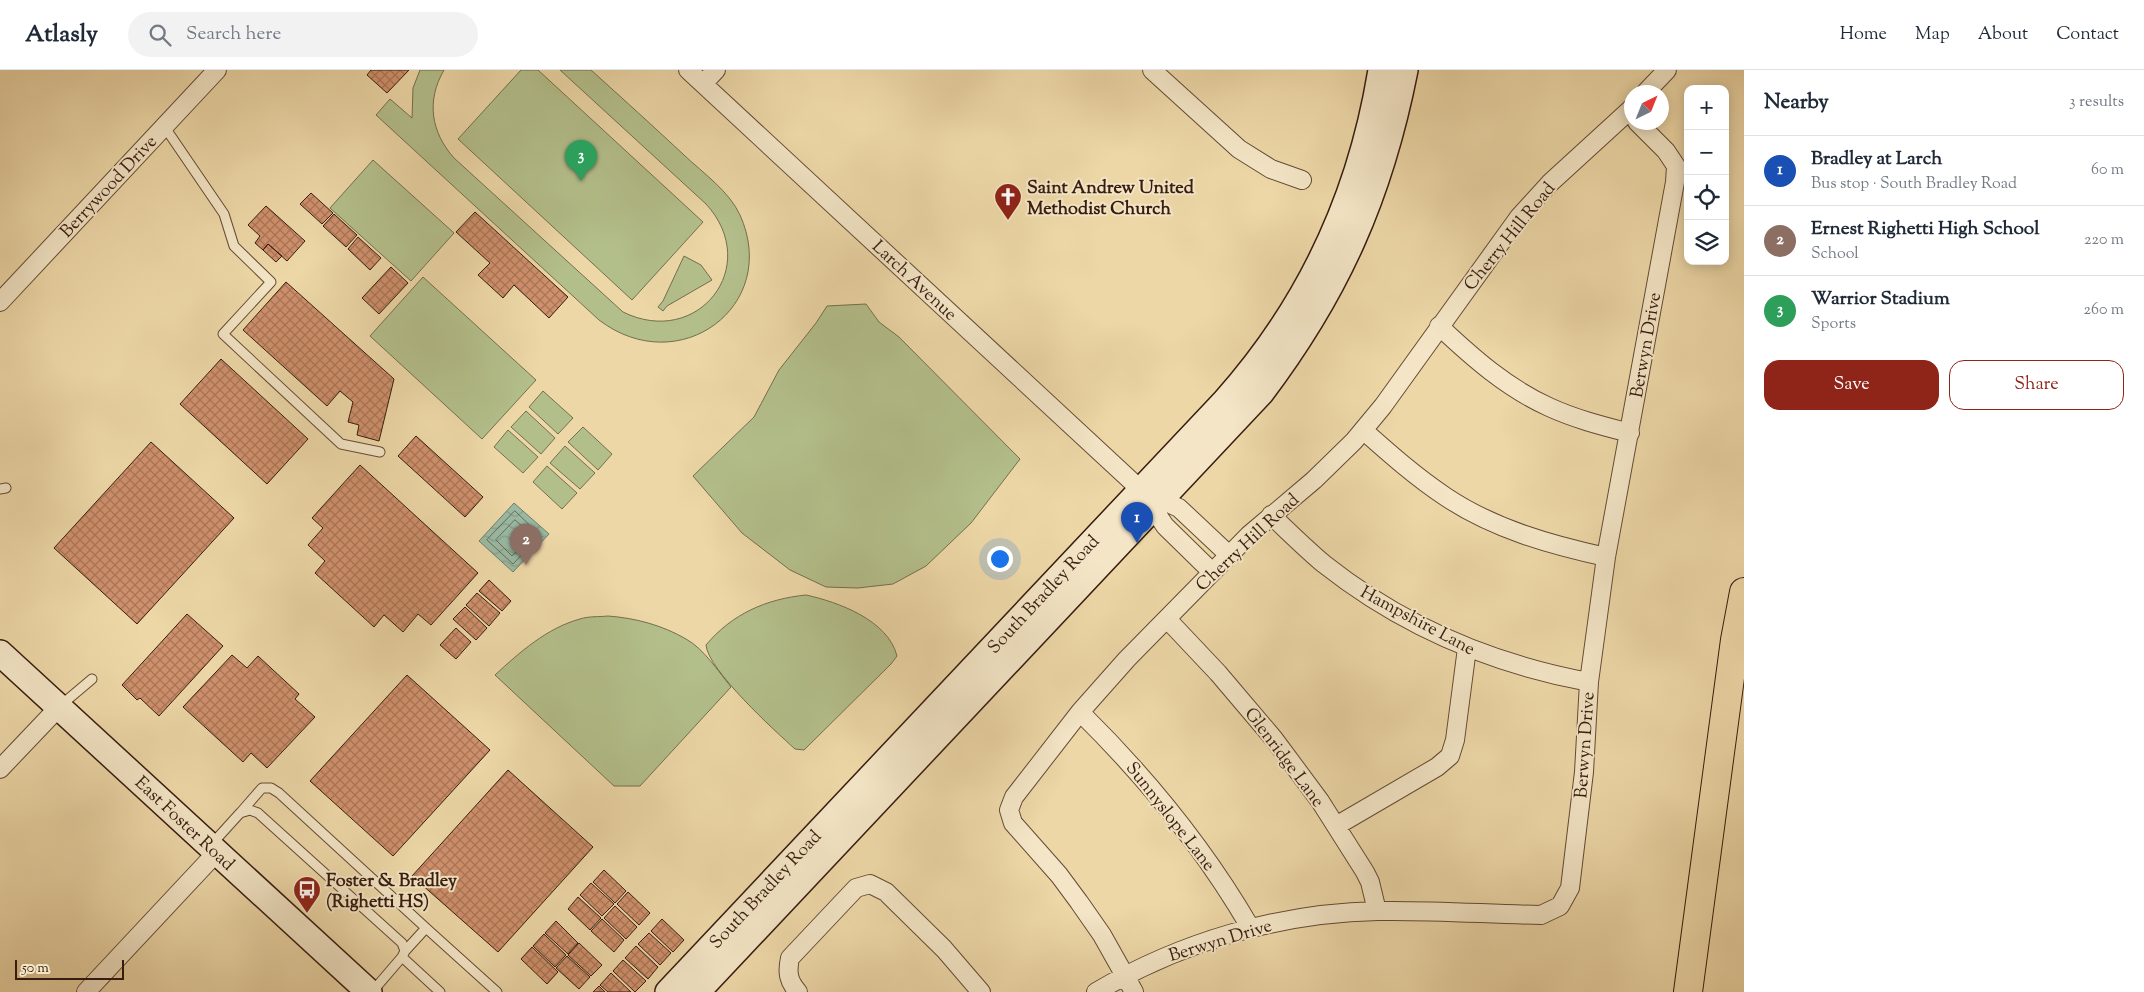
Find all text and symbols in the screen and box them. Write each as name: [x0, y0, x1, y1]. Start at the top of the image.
search box: [128, 12, 478, 57]
text: Atlasly: [25, 18, 98, 52]
icon: search: [146, 21, 174, 49]
text: Search here: [186, 21, 281, 48]
text: Home: [1840, 22, 1887, 48]
text: Map: [1915, 22, 1950, 48]
text: About: [1978, 22, 2028, 48]
text: Contact: [2056, 22, 2119, 48]
north arrow: [1624, 85, 1669, 130]
map controls: [1684, 85, 1729, 265]
button: +: [1684, 85, 1729, 130]
text: Nearby: [1764, 88, 1829, 118]
text: 3 results: [2069, 91, 2124, 114]
street label: Berrywood Drive: [55, 130, 164, 245]
button: −: [1684, 130, 1729, 175]
pin: 3: [565, 140, 597, 181]
text: Bradley at Larch: [1811, 146, 1942, 173]
text: 1: [1777, 159, 1783, 182]
text: 60 m: [2091, 159, 2124, 182]
text: Bus stop · South Bradley Road: [1811, 173, 2017, 196]
button: locate: [1684, 175, 1729, 220]
place label: Saint Andrew United Methodist Church: [1027, 176, 1195, 223]
street label: Cherry Hill Road: [1459, 177, 1563, 297]
church icon: Saint Andrew United Methodist Church: [993, 182, 1023, 221]
text: Ernest Righetti High School: [1811, 216, 2039, 243]
button: layers: [1684, 220, 1729, 265]
text: 2: [1776, 229, 1784, 252]
text: 220 m: [2084, 229, 2124, 252]
street label: Larch Avenue: [865, 235, 962, 328]
text: School: [1811, 243, 1859, 266]
text: Warrior Stadium: [1811, 286, 1950, 313]
street label: Berwyn Drive: [1625, 291, 1669, 400]
text: 3: [1777, 299, 1783, 322]
text: 260 m: [2083, 299, 2124, 322]
text: Sports: [1811, 313, 1856, 336]
button: Save: [1764, 360, 1939, 410]
button: Share: [1949, 360, 2124, 410]
street label: Cherry Hill Road: [1191, 489, 1306, 598]
pin: 1: [1121, 502, 1153, 543]
pin: 2: [510, 524, 542, 565]
street label: South Bradley Road: [982, 530, 1106, 661]
your location: [987, 546, 1013, 572]
street label: Hampshire Lane: [1355, 581, 1479, 663]
street label: Berwyn Drive: [1569, 691, 1603, 799]
street label: Glenridge Lane: [1237, 703, 1330, 814]
street label: Sunnyslope Lane: [1118, 757, 1220, 877]
street label: East Foster Road: [128, 771, 239, 878]
street label: South Bradley Road: [704, 825, 828, 956]
place label: Foster & Bradley (Righetti HS): [326, 869, 457, 916]
bus stop icon: Foster & Bradley (Righetti HS): [292, 875, 322, 914]
street label: Berwyn Drive: [1166, 914, 1275, 970]
scale bar: [15, 957, 124, 980]
text: 50 m: [22, 959, 49, 979]

